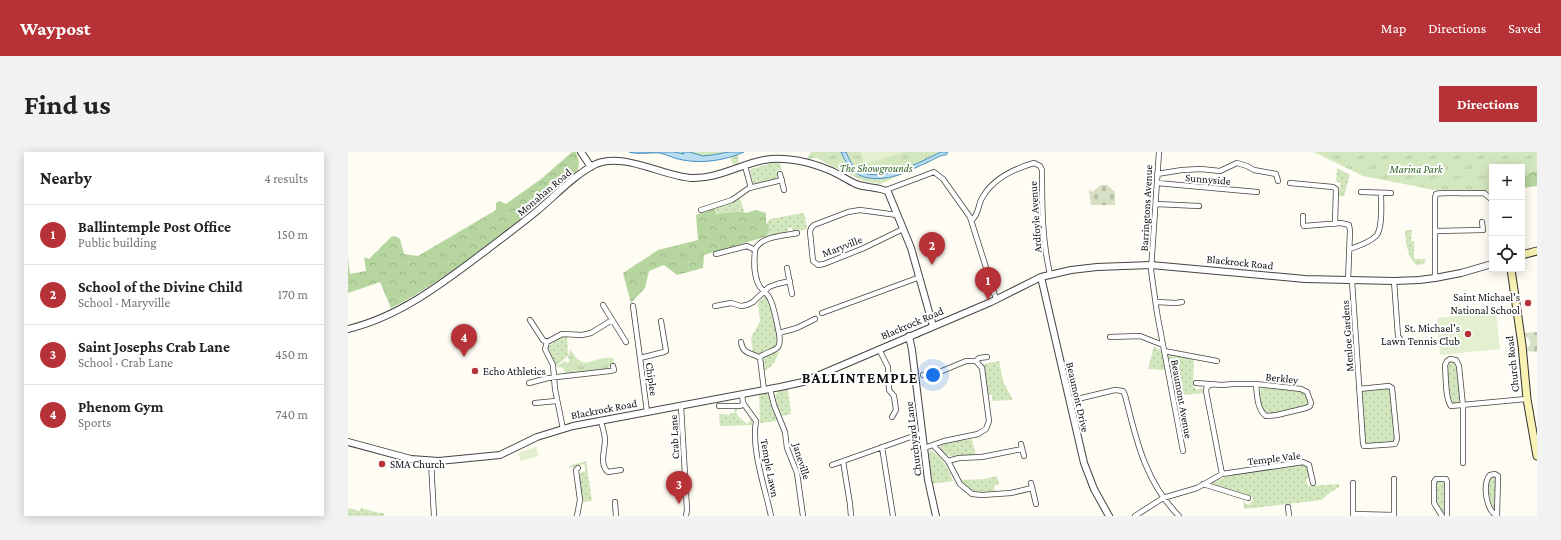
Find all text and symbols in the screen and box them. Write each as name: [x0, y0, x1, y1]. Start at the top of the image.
text: Waypost: [20, 18, 91, 39]
text: Map: [1381, 20, 1406, 36]
text: Directions: [1428, 20, 1486, 36]
text: Saved: [1508, 20, 1541, 36]
button: Directions: [1439, 86, 1537, 122]
text: Find us: [24, 89, 111, 120]
park label: The Showgrounds: [840, 162, 913, 175]
park label: Marina Park: [1389, 163, 1444, 175]
street label: Barringtons Avenue: [1138, 164, 1155, 252]
map controls: [1489, 164, 1525, 272]
button: +: [1489, 164, 1525, 200]
street label: Monahan Road: [515, 166, 574, 218]
text: Nearby: [40, 169, 92, 188]
text: 4 results: [264, 171, 308, 186]
street label: Sunnyside: [1185, 171, 1231, 188]
street label: Ardfoyle Avenue: [1027, 181, 1044, 253]
button: −: [1489, 200, 1525, 236]
text: Ballintemple Post Office: [78, 219, 231, 235]
text: 1: [51, 227, 55, 242]
text: 150 m: [277, 227, 308, 242]
pin: 2: [919, 232, 945, 265]
street label: Maryville: [820, 233, 864, 260]
text: Public building: [78, 235, 157, 250]
button: locate: [1489, 236, 1525, 272]
street label: Blackrock Road: [1206, 253, 1274, 271]
pin: 1: [975, 267, 1001, 300]
text: School of the Divine Child: [78, 279, 243, 295]
text: 2: [50, 287, 56, 302]
text: 170 m: [278, 287, 308, 302]
place label: Saint Michael's National School: [1450, 291, 1520, 316]
text: School · Maryville: [78, 295, 170, 310]
marker: Saint Michael's National School: [1523, 298, 1533, 308]
street label: Menloe Gardens: [1339, 300, 1355, 372]
street label: Blackrock Road: [879, 304, 945, 342]
place label: St. Michael's Lawn Tennis Club: [1381, 322, 1460, 347]
pin: 4: [451, 324, 477, 357]
marker: St. Michael's Lawn Tennis Club: [1463, 329, 1473, 339]
street label: Church Road: [1503, 335, 1521, 393]
text: Saint Josephs Crab Lane: [78, 339, 230, 355]
text: 3: [50, 347, 56, 362]
text: 450 m: [275, 347, 308, 362]
text: School · Crab Lane: [78, 355, 173, 370]
street label: Beaumont Avenue: [1169, 359, 1195, 440]
street label: Beaumont Drive: [1064, 361, 1092, 433]
street label: Chiplee: [643, 362, 660, 397]
place label: Echo Athletics: [483, 365, 546, 377]
your location: [923, 365, 943, 385]
marker: Echo Athletics: [470, 366, 480, 376]
district label: BALLINTEMPLE: [802, 370, 918, 386]
street label: Berkley: [1265, 370, 1300, 387]
street label: Blackrock Road: [570, 397, 638, 421]
text: Phenom Gym: [78, 399, 163, 415]
street label: Churchyard Lane: [902, 401, 925, 477]
text: 4: [49, 407, 57, 422]
text: 740 m: [276, 407, 308, 422]
street label: Crab Lane: [667, 414, 681, 459]
text: Sports: [78, 415, 111, 430]
street label: Temple Lawn: [757, 438, 782, 499]
street label: Janeville: [790, 440, 813, 481]
street label: Temple Vale: [1247, 449, 1302, 468]
place label: SMA Church: [390, 458, 445, 470]
marker: SMA Church: [377, 459, 387, 469]
pin: 3: [666, 471, 692, 504]

